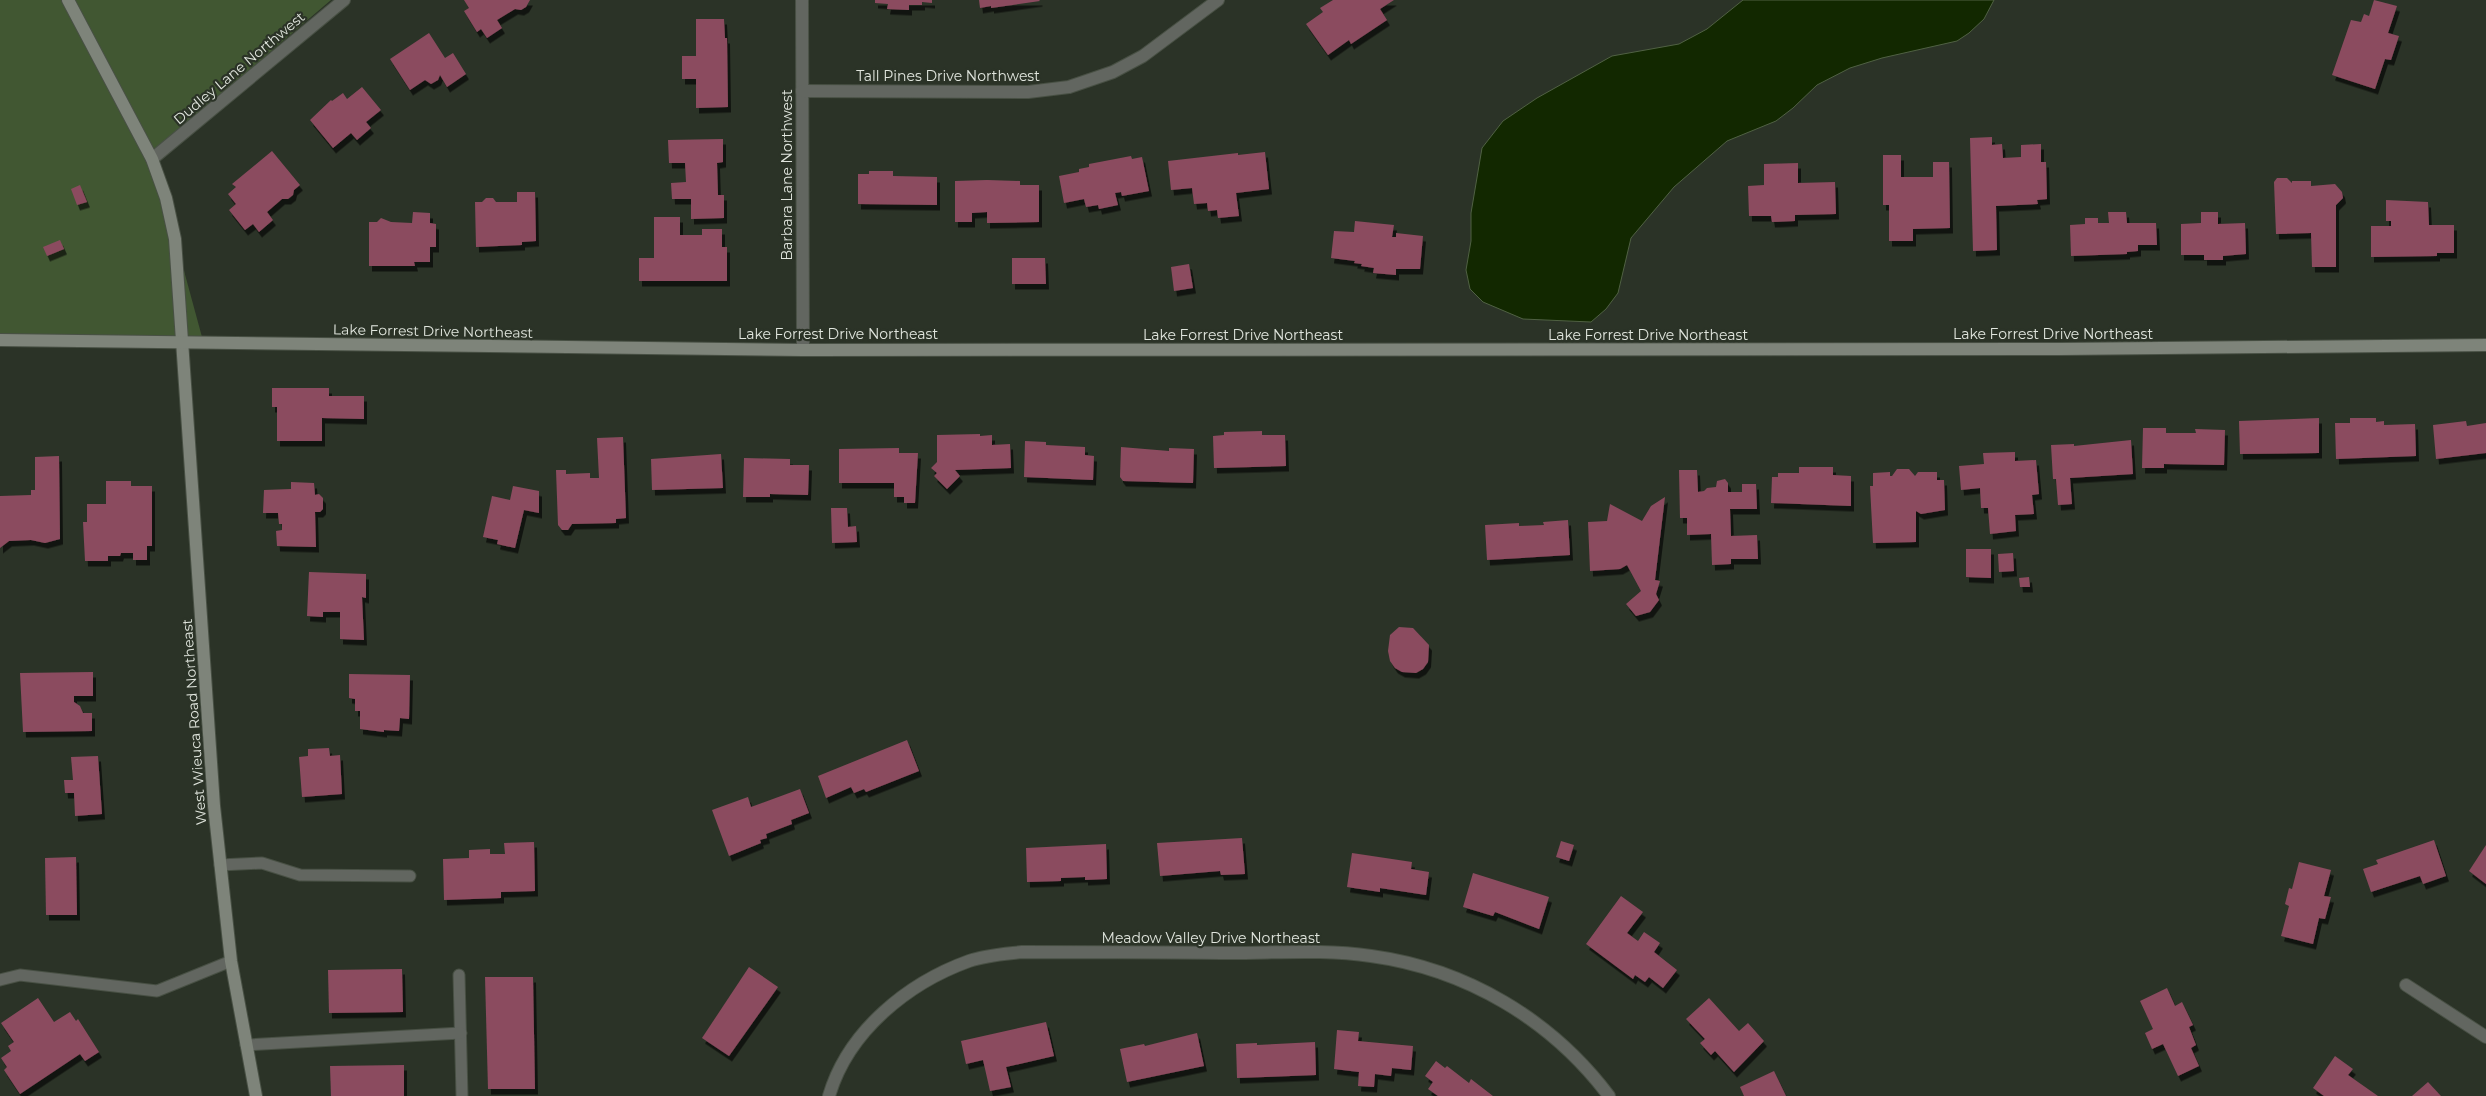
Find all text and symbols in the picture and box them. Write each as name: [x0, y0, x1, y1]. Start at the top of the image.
street label: Dudley Lane Northwest: [170, 8, 309, 128]
street label: Tall Pines Drive Northwest: [856, 67, 1040, 85]
street label: Barbara Lane Northwest: [778, 89, 796, 261]
street label: Lake Forrest Drive Northeast: [333, 320, 534, 342]
street label: Lake Forrest Drive Northeast: [738, 325, 938, 343]
street label: Lake Forrest Drive Northeast: [1953, 325, 2153, 343]
street label: Lake Forrest Drive Northeast: [1143, 326, 1343, 344]
street label: Lake Forrest Drive Northeast: [1548, 326, 1748, 344]
street label: West Wieuca Road Northeast: [178, 618, 210, 826]
street label: Meadow Valley Drive Northeast: [1102, 929, 1321, 947]

